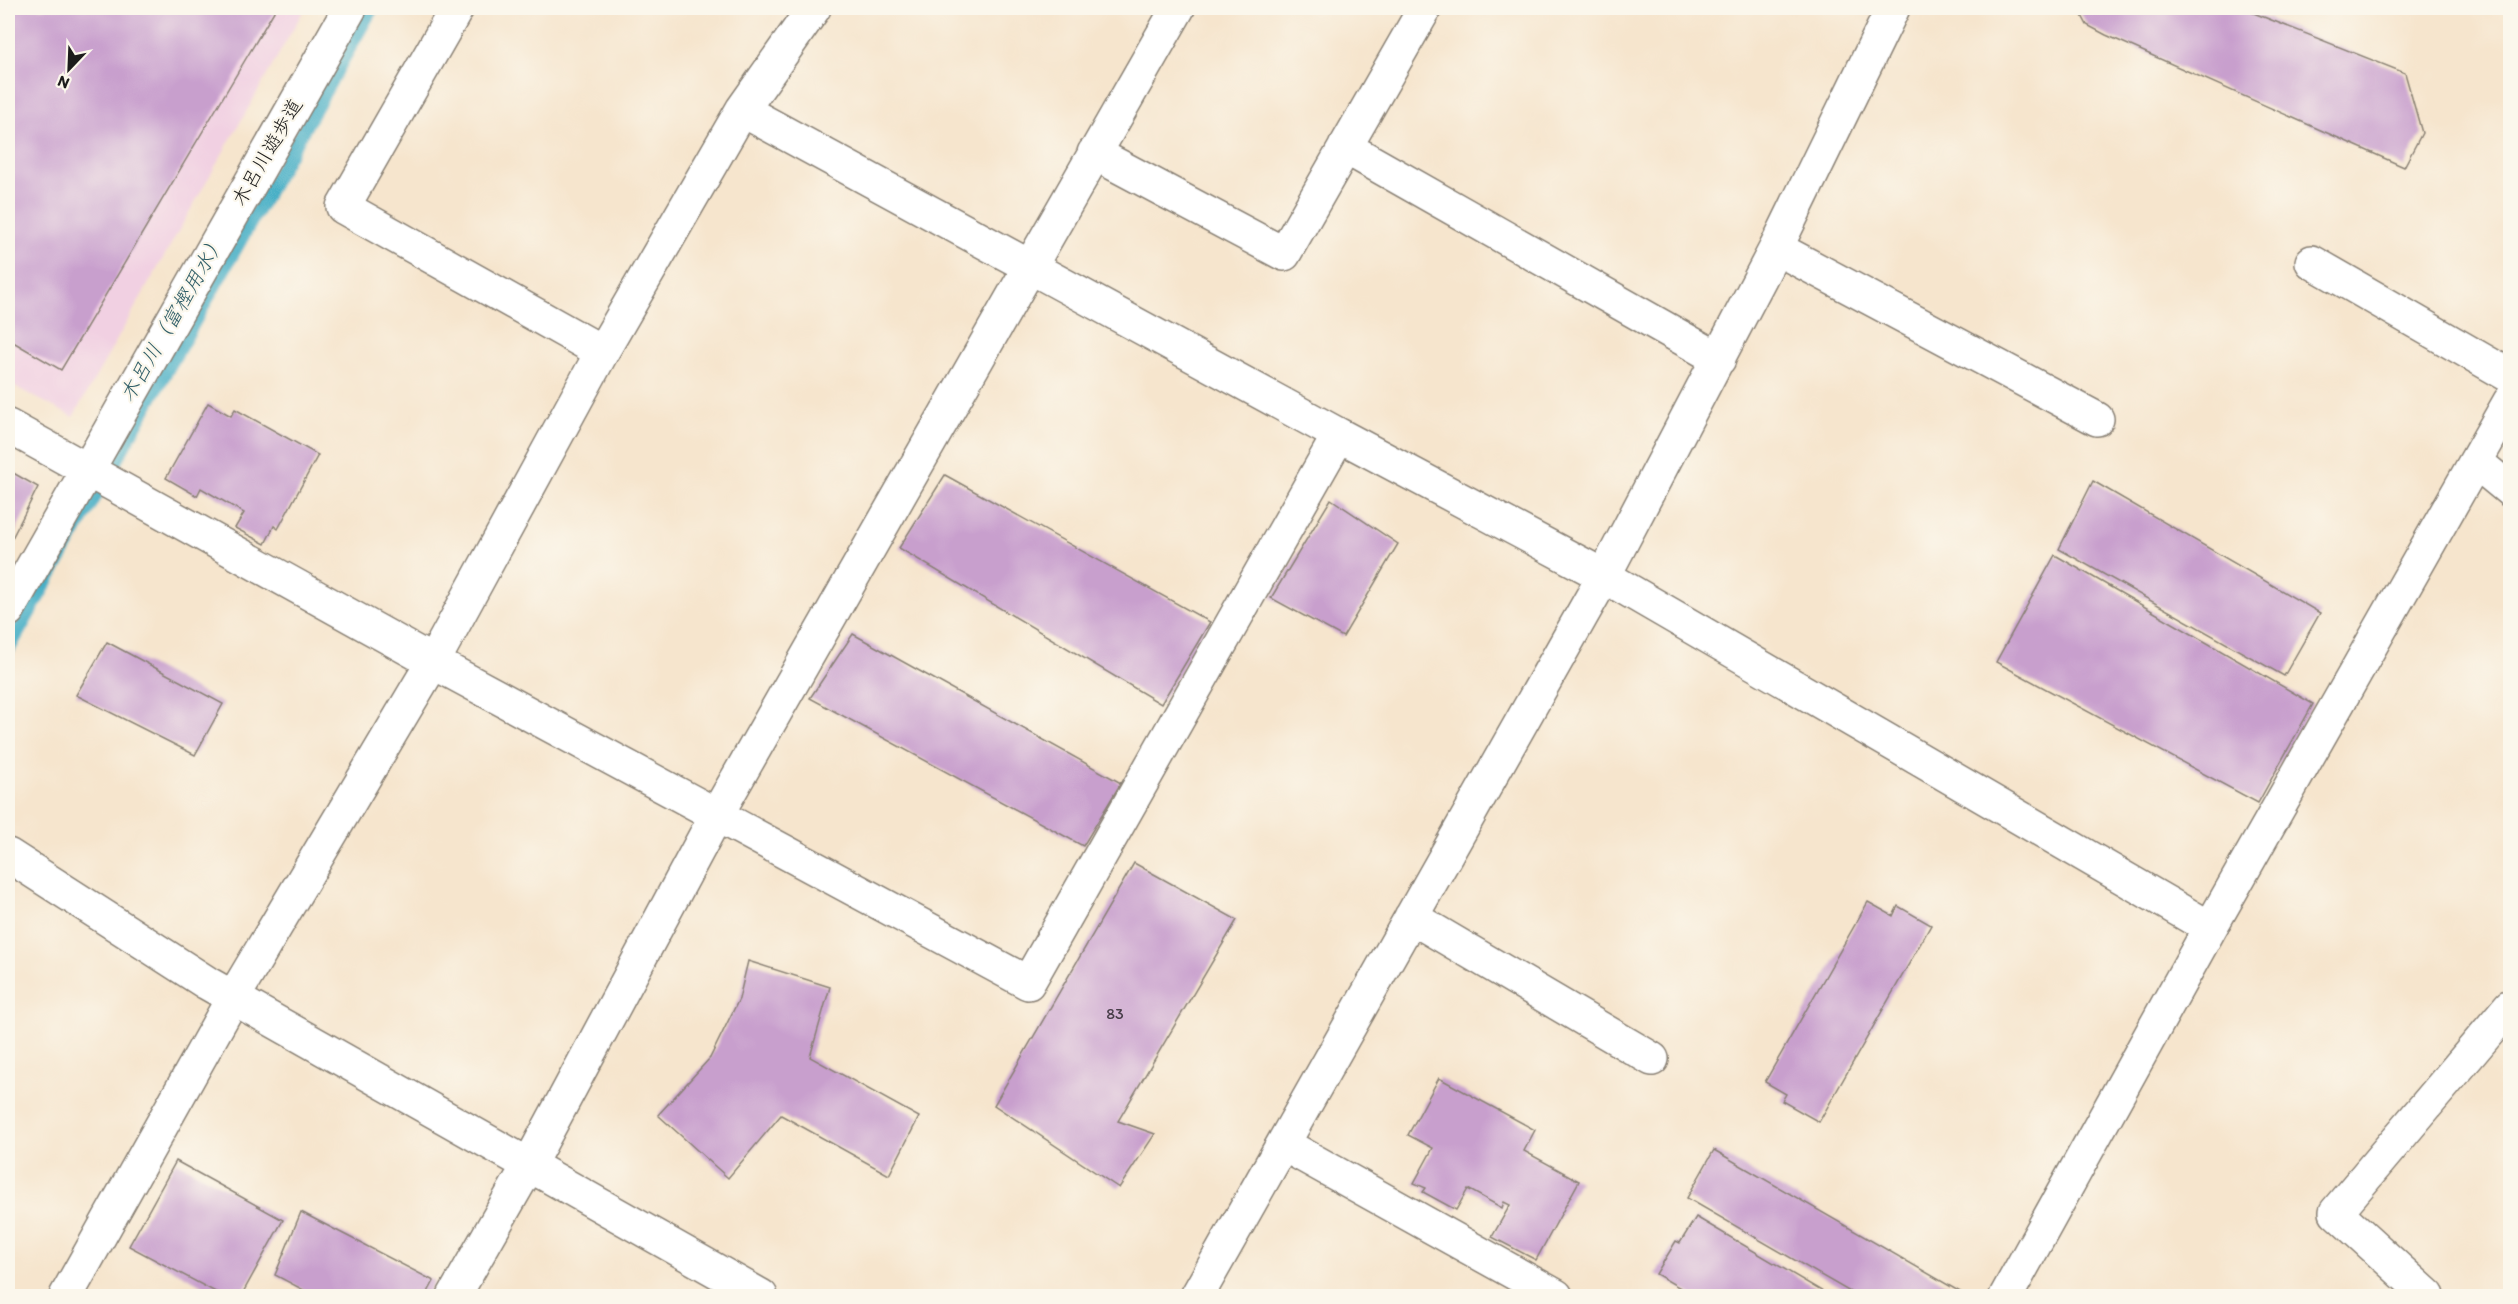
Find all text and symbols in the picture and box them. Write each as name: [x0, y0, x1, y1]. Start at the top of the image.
north arrow: [39, 39, 99, 99]
text: N: [55, 71, 72, 93]
street label: 木呂川遊歩道: [227, 94, 307, 210]
water label: 木呂川（富樫用水）: [114, 230, 230, 406]
house number: 83: [1106, 1004, 1124, 1023]

